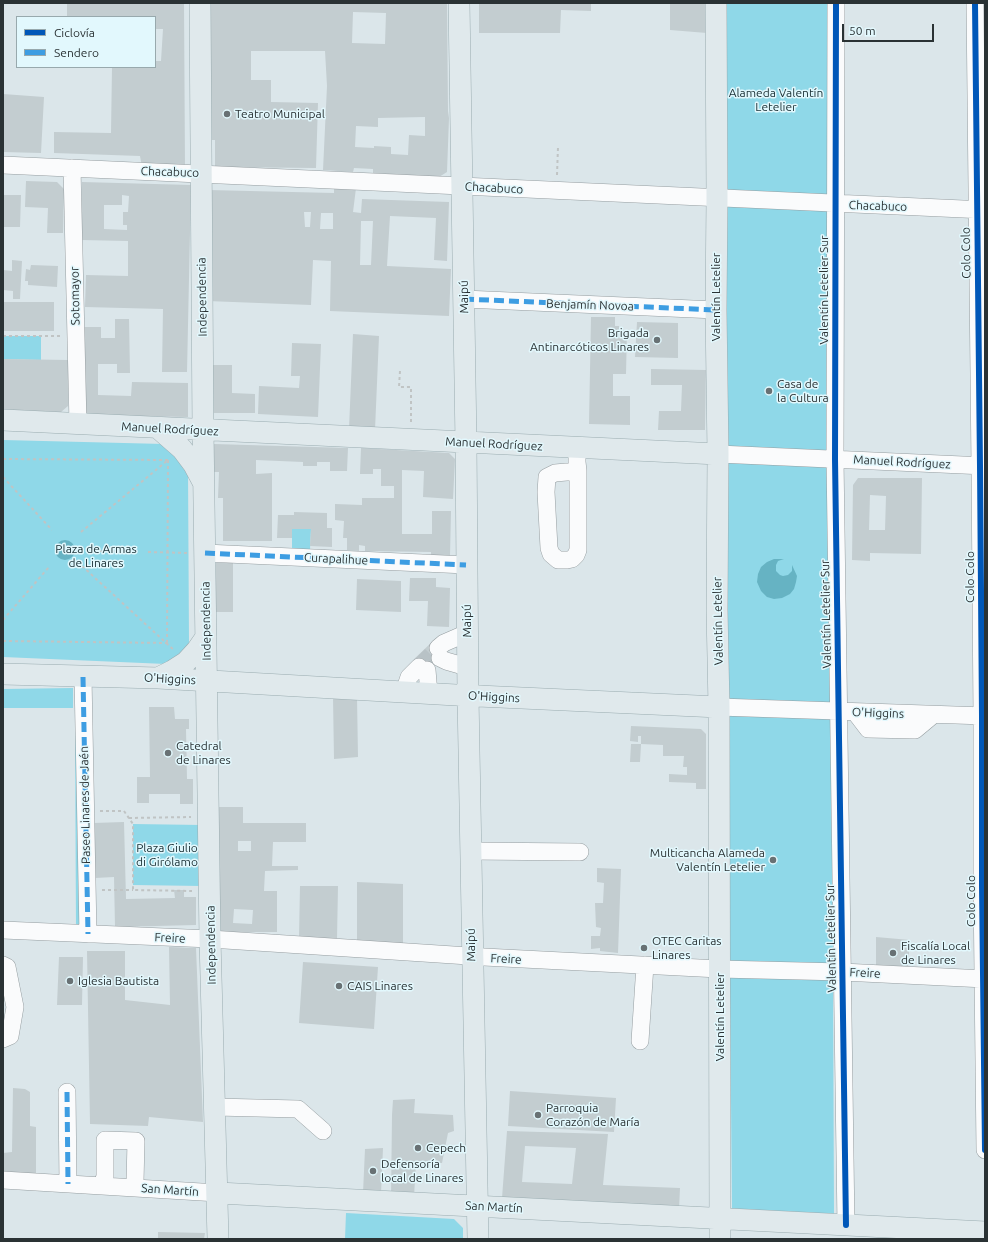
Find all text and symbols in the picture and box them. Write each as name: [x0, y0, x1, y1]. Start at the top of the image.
legend: [16, 16, 156, 68]
scale bar: [844, 16, 936, 42]
text: 50 m: [849, 24, 876, 37]
text: Ciclovía: [54, 26, 95, 39]
text: Sendero: [54, 46, 99, 59]
park label: Alameda Valentín Letelier: [729, 86, 823, 114]
place label: Teatro Municipal: [235, 107, 325, 121]
marker: Teatro Municipal: [222, 109, 232, 119]
street label: Chacabuco: [141, 164, 199, 180]
street label: Chacabuco: [464, 179, 524, 197]
street label: Chacabuco: [849, 198, 907, 214]
street label: Colo Colo: [958, 227, 974, 279]
street label: Valentín Letelier Sur: [817, 235, 831, 345]
street label: Valentín Letelier: [709, 253, 723, 341]
street label: Independencia: [194, 257, 210, 337]
street label: Sotomayor: [67, 266, 83, 326]
street label: Maipú: [457, 280, 471, 314]
street label: Benjamín Novoa: [546, 296, 634, 314]
place label: Brigada Antinarcóticos Linares: [530, 326, 649, 354]
marker: Brigada Antinarcóticos Linares: [652, 335, 662, 345]
place label: Casa de la Cultura: [777, 377, 829, 405]
marker: Casa de la Cultura: [764, 386, 774, 396]
street label: Manuel Rodríguez: [121, 419, 219, 439]
street label: Manuel Rodríguez: [445, 434, 543, 454]
street label: Manuel Rodríguez: [853, 452, 951, 472]
park label: Plaza de Armas de Linares: [55, 542, 137, 570]
street label: Curapalihue: [303, 550, 369, 568]
street label: Colo Colo: [963, 551, 977, 603]
street label: Valentín Letelier Sur: [818, 559, 834, 669]
street label: Valentín Letelier: [710, 577, 726, 665]
street label: Independencia: [198, 581, 214, 661]
street label: Maipú: [460, 604, 474, 638]
street label: O'Higgins: [144, 670, 196, 688]
street label: O'Higgins: [468, 688, 520, 706]
street label: O'Higgins: [852, 705, 904, 721]
place label: Catedral de Linares: [176, 739, 231, 767]
street label: Paseo Linares de Jaén: [77, 746, 93, 864]
marker: Catedral de Linares: [163, 748, 173, 758]
park label: Plaza Giulio di Girólamo: [136, 841, 198, 869]
place label: Multicancha Alameda Valentín Letelier: [650, 846, 765, 874]
marker: Multicancha Alameda Valentín Letelier: [768, 855, 778, 865]
street label: Colo Colo: [964, 875, 978, 927]
street label: Valentín Letelier Sur: [823, 883, 839, 993]
street label: Independencia: [203, 905, 219, 985]
street label: Maipú: [464, 928, 478, 962]
street label: Freire: [154, 930, 186, 946]
place label: OTEC Caritas Linares: [652, 934, 722, 962]
place label: Fiscalía Local de Linares: [901, 939, 970, 967]
marker: OTEC Caritas Linares: [639, 943, 649, 953]
marker: Fiscalía Local de Linares: [888, 948, 898, 958]
street label: Freire: [490, 951, 522, 967]
street label: Freire: [849, 965, 881, 981]
street label: Valentín Letelier: [713, 973, 727, 1061]
place label: Iglesia Bautista: [78, 974, 159, 988]
marker: Iglesia Bautista: [65, 976, 75, 986]
place label: CAIS Linares: [347, 979, 413, 993]
marker: CAIS Linares: [334, 981, 344, 991]
place label: Parroquia Corazón de María: [546, 1101, 640, 1129]
marker: Parroquia Corazón de María: [533, 1110, 543, 1120]
place label: Cepech: [426, 1141, 466, 1155]
marker: Cepech: [413, 1143, 423, 1153]
place label: Defensoría local de Linares: [381, 1157, 464, 1185]
marker: Defensoría local de Linares: [368, 1166, 378, 1176]
street label: San Martín: [141, 1181, 199, 1199]
street label: San Martín: [465, 1198, 523, 1216]

